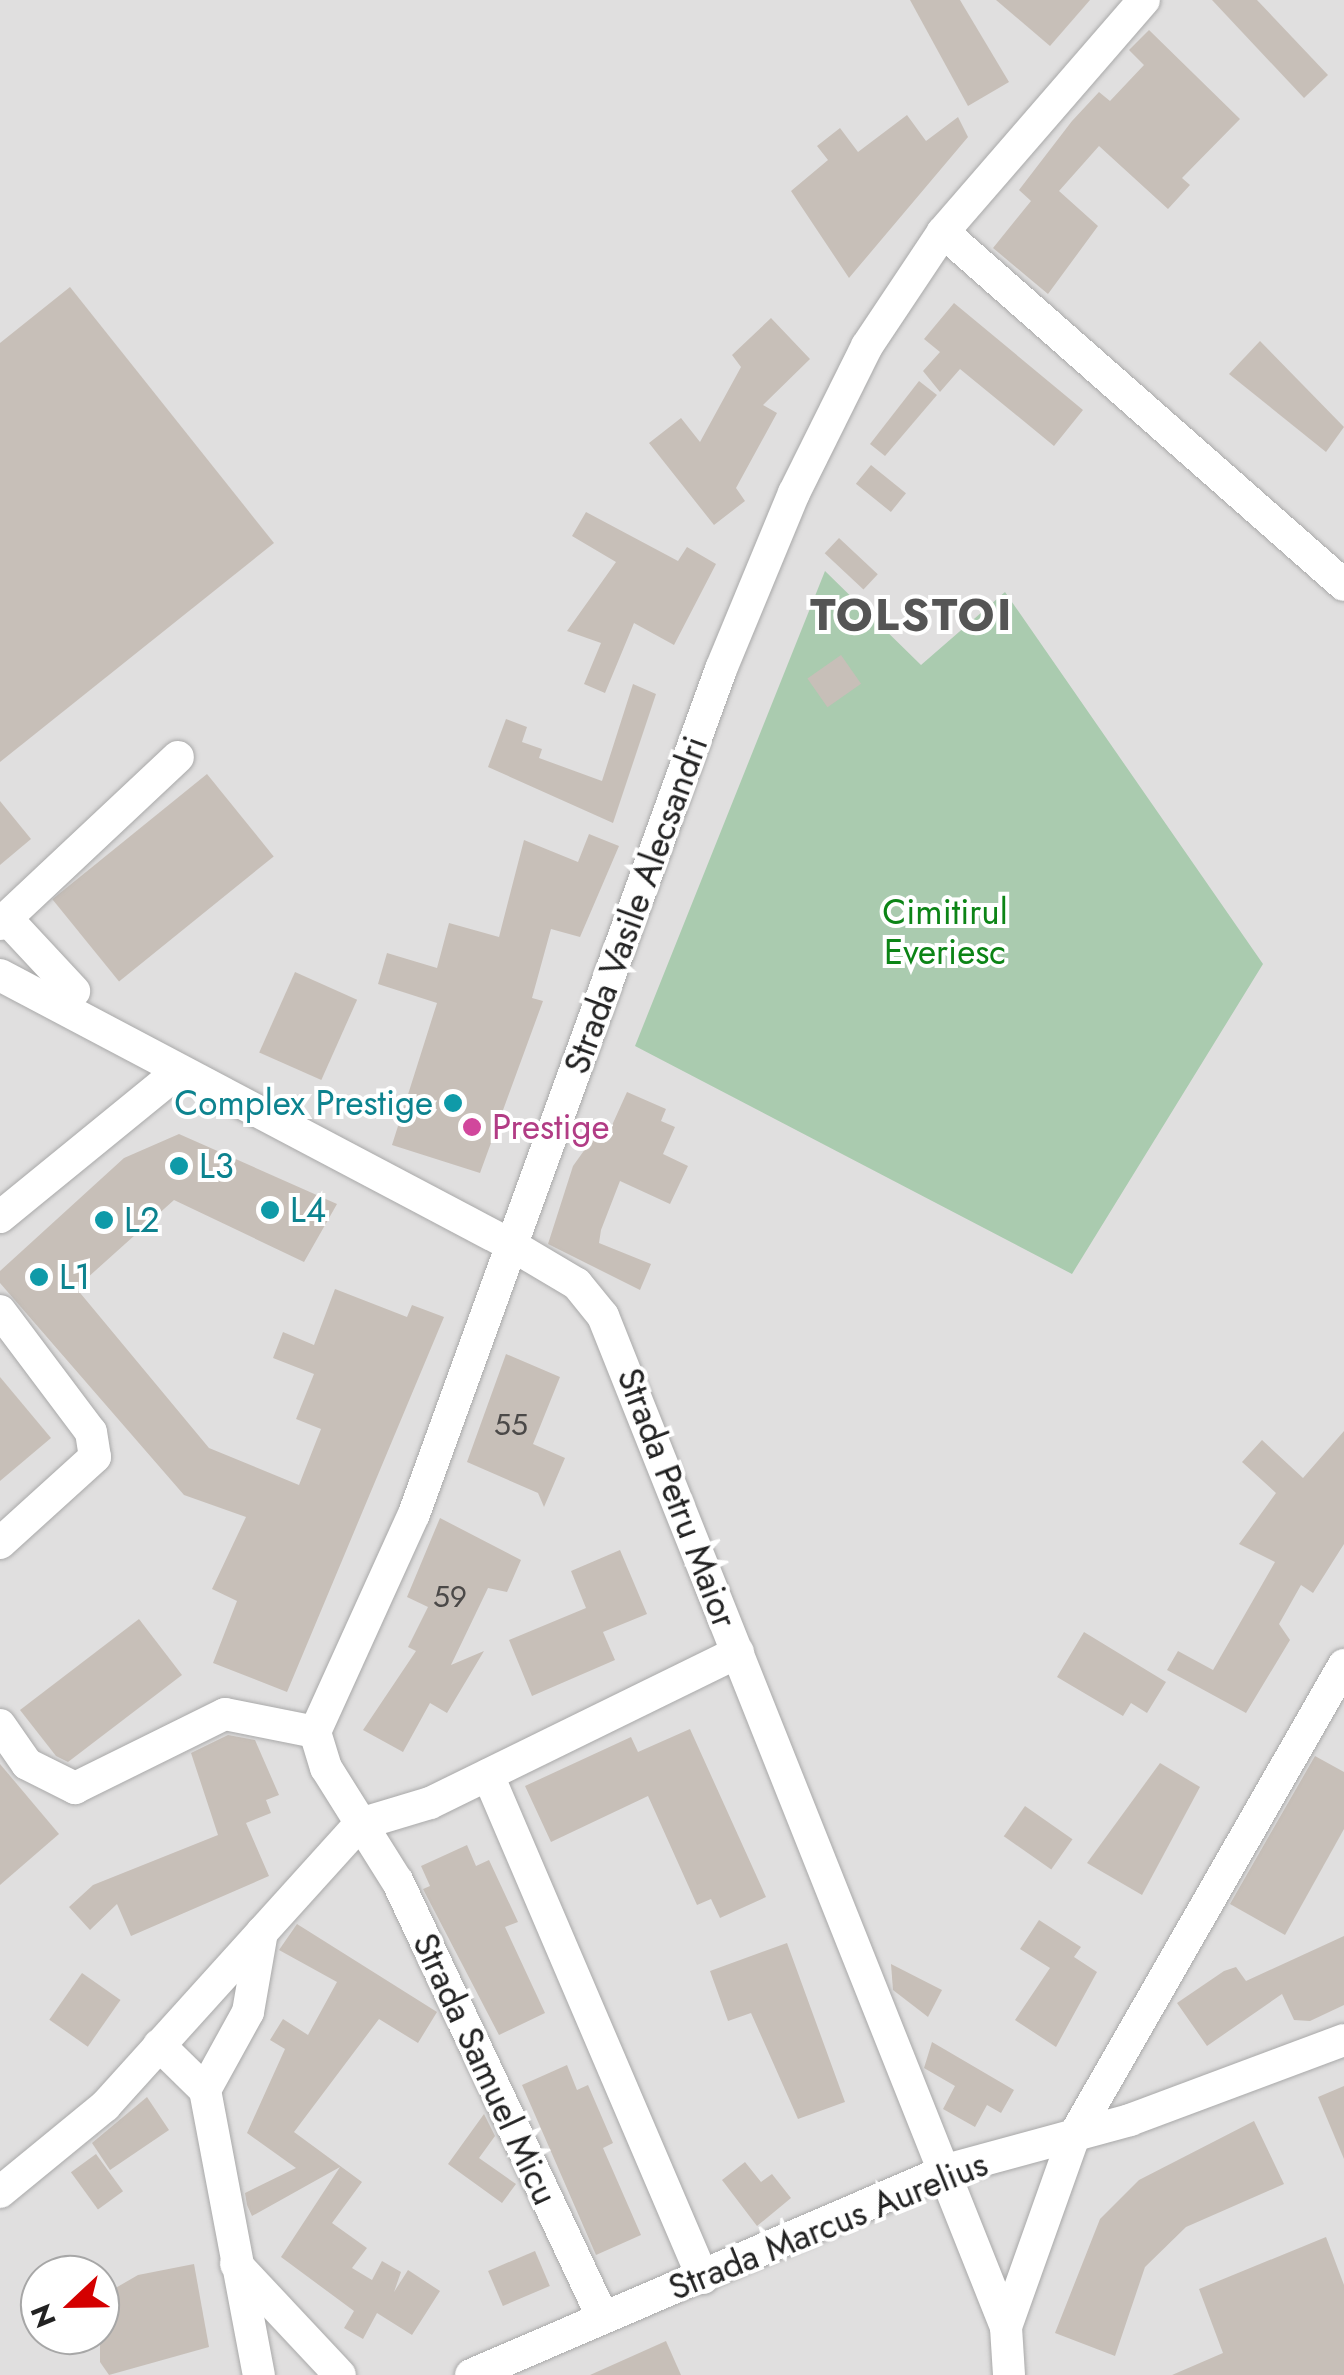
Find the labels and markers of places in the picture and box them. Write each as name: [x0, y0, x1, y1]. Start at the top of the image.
place label: Complex Prestige: [174, 1082, 433, 1124]
marker: Complex Prestige: [442, 1092, 464, 1114]
place label: Prestige: [492, 1106, 610, 1148]
marker: Prestige: [461, 1116, 483, 1138]
place label: L3: [199, 1145, 234, 1187]
marker: L3: [168, 1155, 190, 1177]
place label: L4: [290, 1189, 326, 1231]
place label: L2: [124, 1199, 160, 1241]
marker: L4: [259, 1199, 281, 1221]
marker: L2: [93, 1209, 115, 1231]
place label: L1: [59, 1256, 90, 1298]
marker: L1: [28, 1266, 50, 1288]

